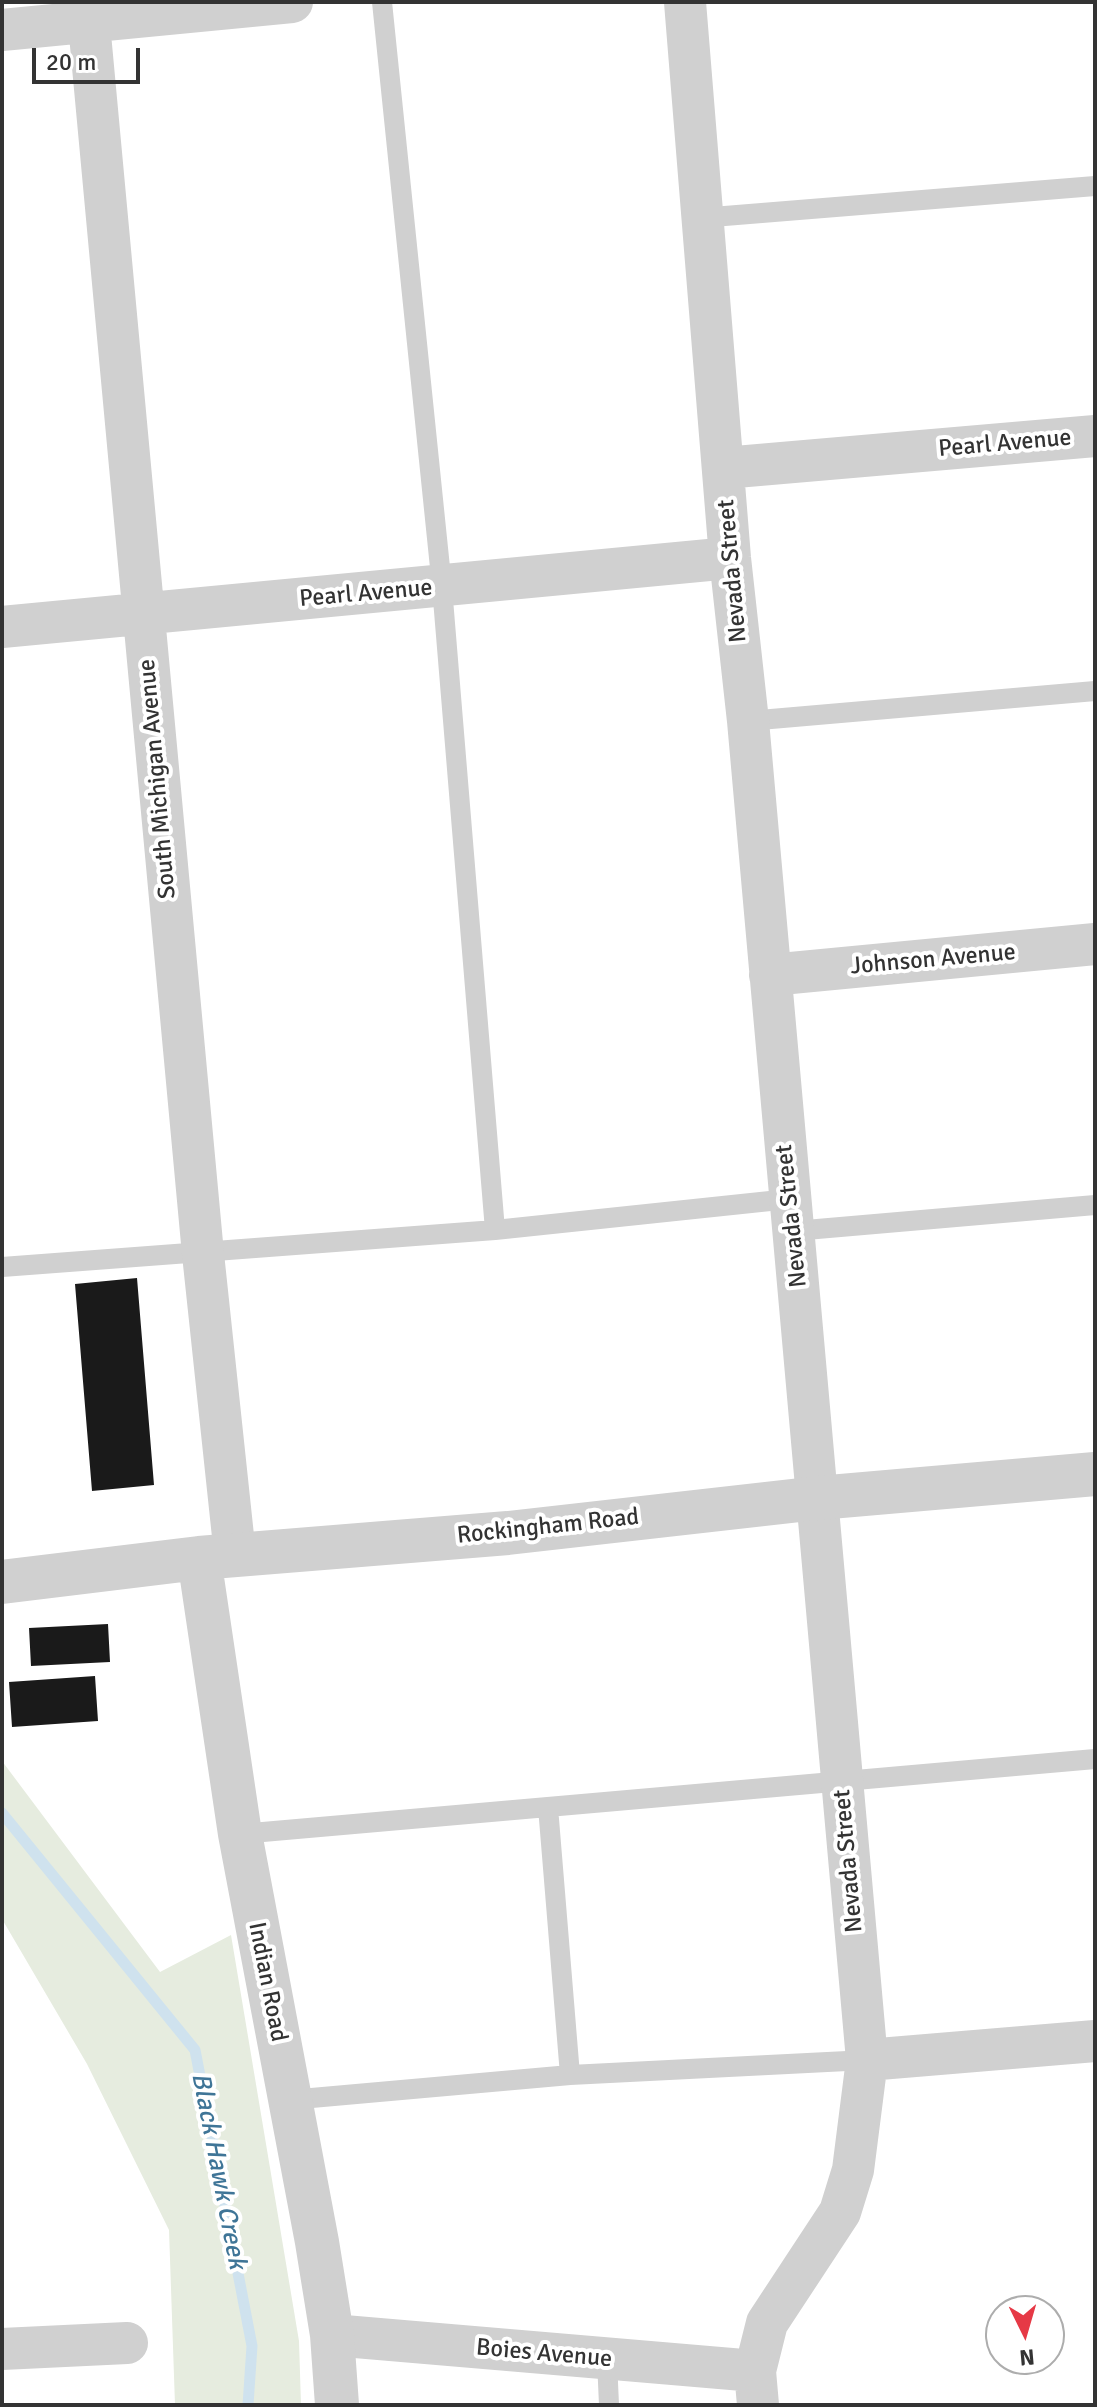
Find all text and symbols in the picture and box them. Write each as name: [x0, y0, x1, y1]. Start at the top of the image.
scale bar: [36, 32, 144, 82]
text: 20 m: [46, 47, 96, 77]
street label: Pearl Avenue: [937, 424, 1073, 464]
street label: Nevada Street: [712, 498, 754, 644]
street label: Pearl Avenue: [298, 574, 434, 614]
street label: South Michigan Avenue: [133, 658, 183, 900]
street label: Johnson Avenue: [849, 938, 1017, 982]
street label: Nevada Street: [770, 1143, 814, 1289]
street label: Rockingham Road: [455, 1503, 641, 1551]
street label: Nevada Street: [828, 1788, 870, 1934]
street label: Indian Road: [241, 1920, 293, 2044]
water label: Black Hawk Creek: [184, 2070, 252, 2272]
north arrow: [985, 2295, 1065, 2375]
street label: Boies Avenue: [475, 2334, 613, 2374]
text: N: [1018, 2343, 1036, 2372]

